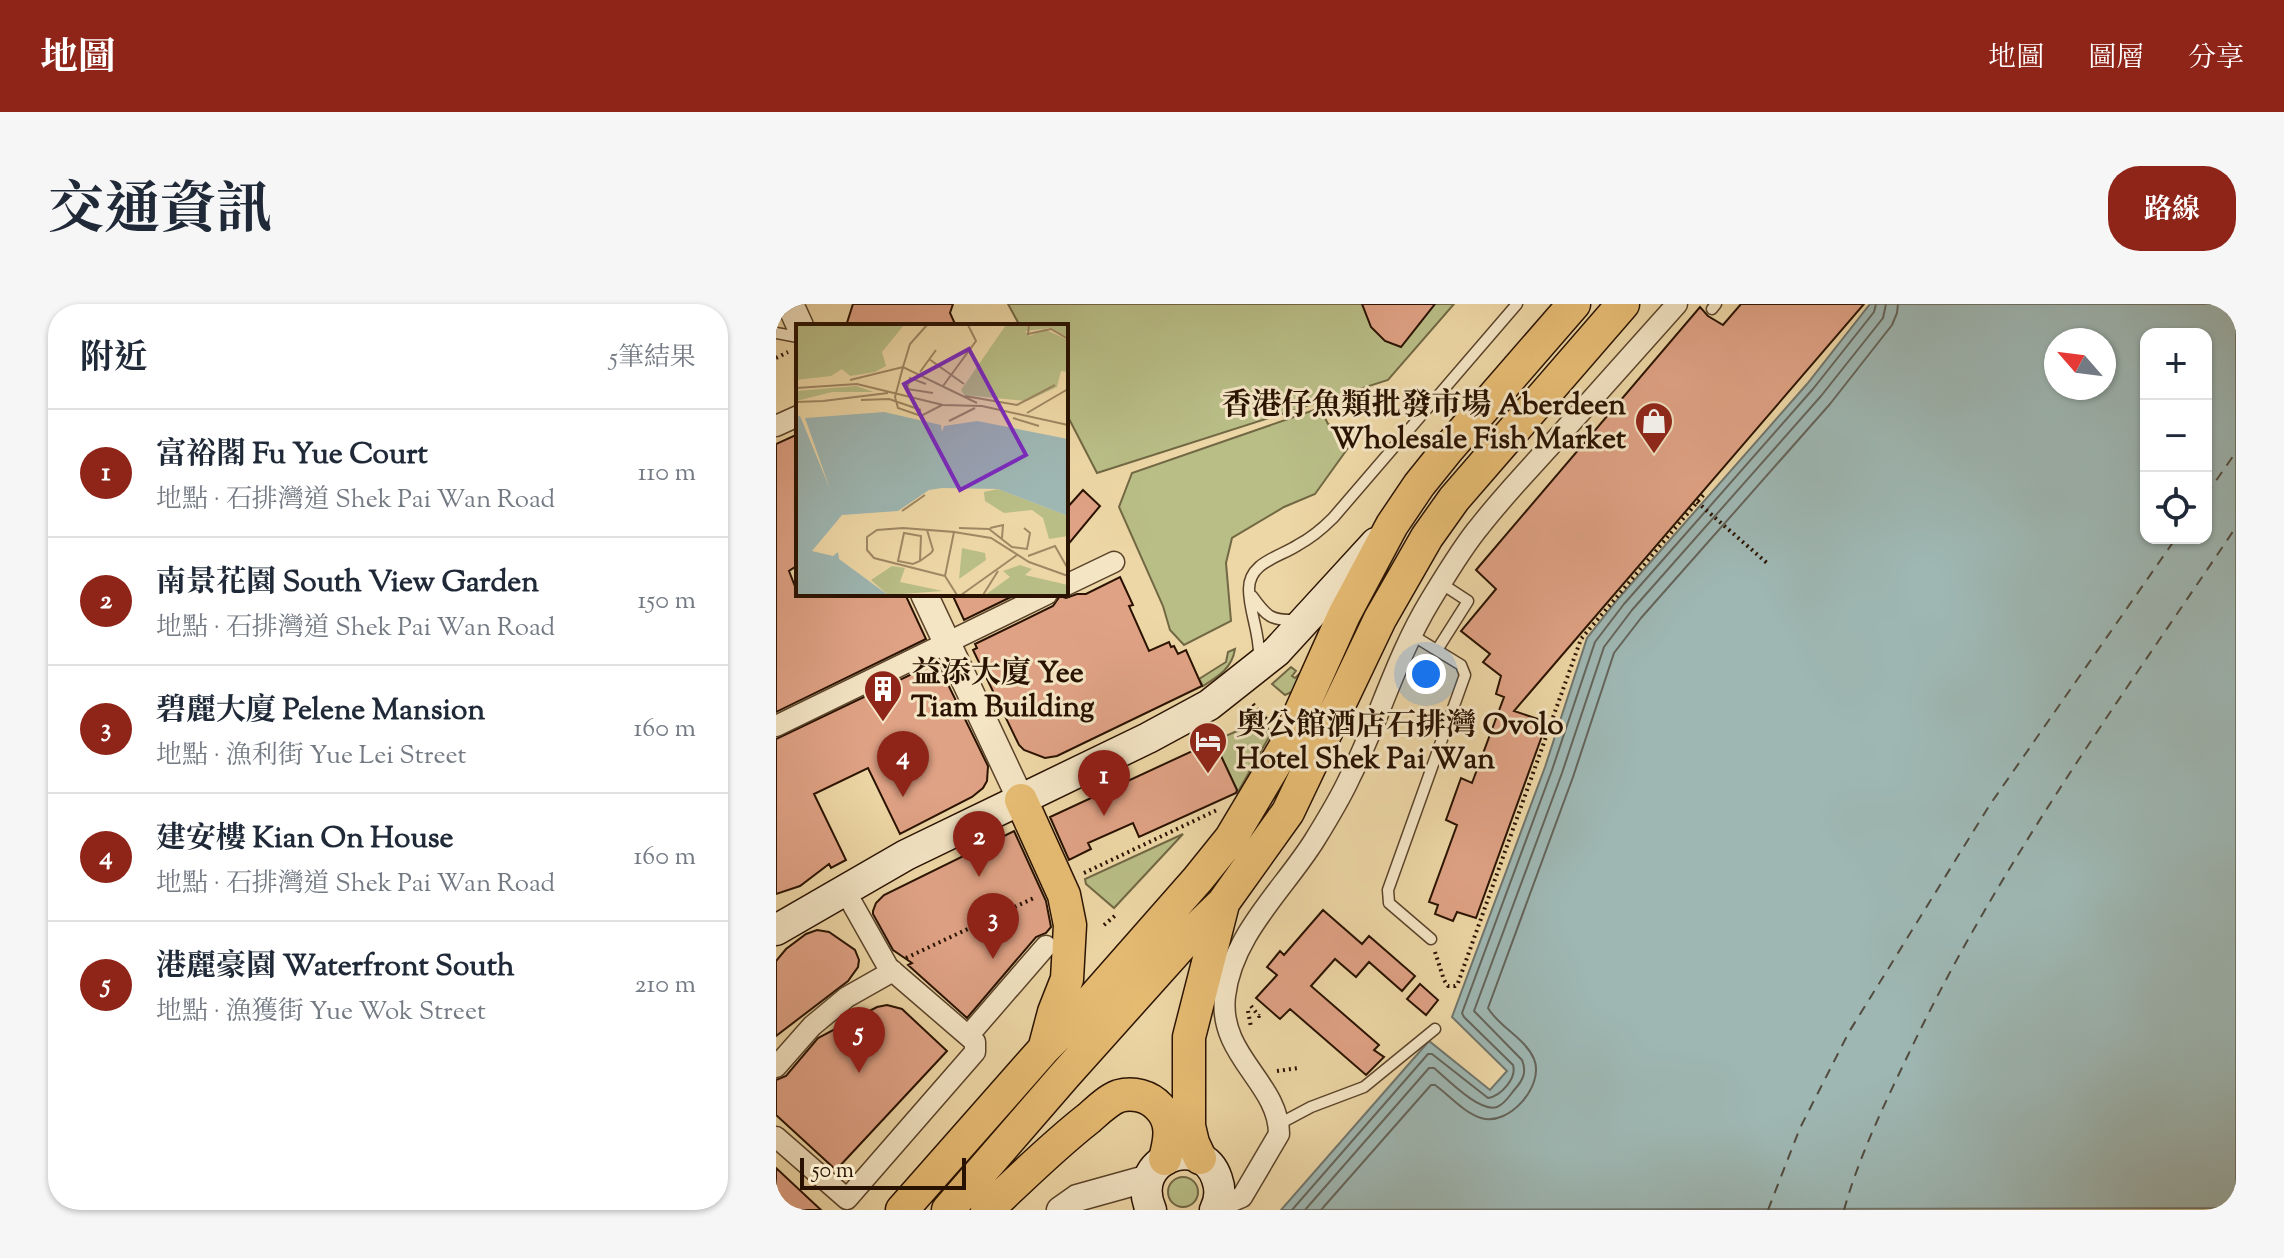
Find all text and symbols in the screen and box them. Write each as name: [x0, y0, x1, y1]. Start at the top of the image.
text: 地圖: [40, 33, 116, 87]
text: 地圖: [1988, 39, 2044, 79]
text: 圖層: [2088, 39, 2144, 79]
text: 分享: [2188, 39, 2244, 79]
button: 路線: [2108, 166, 2236, 251]
text: 交通資訊: [48, 173, 272, 254]
inset map: [796, 324, 1068, 596]
north arrow: [2044, 328, 2116, 400]
map controls: [2140, 328, 2212, 544]
button: +: [2140, 328, 2212, 400]
text: 附近: [80, 335, 148, 384]
text: 5筆結果: [609, 340, 696, 377]
place label: 香港仔魚類批發市場 Aberdeen Wholesale Fish Market: [1222, 385, 1627, 462]
shop icon: 香港仔魚類批發市場 Aberdeen Wholesale Fish Market: [1633, 400, 1675, 455]
button: −: [2140, 400, 2212, 472]
text: 富裕閣 Fu Yue Court: [156, 434, 428, 477]
text: 1: [102, 455, 110, 492]
text: 110 m: [638, 455, 696, 492]
button: locate: [2140, 472, 2212, 544]
text: 地點 · 石排灣道 Shek Pai Wan Road: [156, 482, 555, 519]
text: 南景花園 South View Garden: [156, 562, 539, 605]
text: 2: [100, 583, 112, 620]
text: 150 m: [637, 583, 696, 620]
text: 地點 · 石排灣道 Shek Pai Wan Road: [156, 610, 555, 647]
place label: 益添大廈 Yee Tiam Building: [911, 653, 1095, 730]
your location: [1406, 654, 1446, 694]
building icon: 益添大廈 Yee Tiam Building: [862, 668, 904, 723]
text: 碧麗大廈 Pelene Mansion: [156, 690, 485, 733]
place label: 奧公館酒店石排灣 Ovolo Hotel Shek Pai Wan: [1236, 705, 1564, 782]
text: 3: [101, 711, 111, 748]
text: 160 m: [633, 711, 696, 748]
hotel icon: 奧公館酒店石排灣 Ovolo Hotel Shek Pai Wan: [1187, 720, 1229, 775]
pin: 4: [877, 731, 929, 797]
text: 地點 · 漁利街 Yue Lei Street: [156, 738, 466, 775]
pin: 1: [1078, 750, 1130, 816]
pin: 2: [953, 811, 1005, 877]
text: 建安樓 Kian On House: [156, 818, 453, 861]
text: 4: [99, 839, 113, 876]
text: 160 m: [633, 839, 696, 876]
text: 地點 · 石排灣道 Shek Pai Wan Road: [156, 866, 555, 903]
pin: 3: [967, 893, 1019, 959]
text: 港麗豪園 Waterfront South: [156, 946, 515, 989]
text: 5: [102, 967, 110, 1004]
text: 210 m: [634, 967, 696, 1004]
text: 地點 · 漁獲街 Yue Wok Street: [156, 994, 486, 1031]
pin: 5: [833, 1007, 885, 1073]
scale bar: [800, 1154, 966, 1190]
text: 50 m: [812, 1156, 854, 1188]

